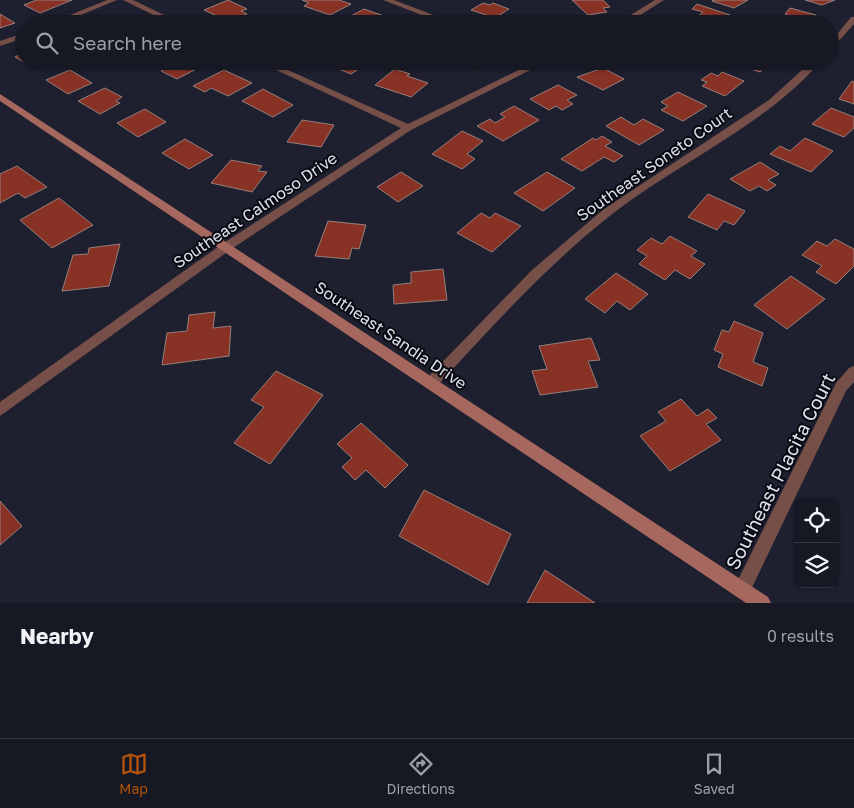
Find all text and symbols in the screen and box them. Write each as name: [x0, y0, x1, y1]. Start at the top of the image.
search box: [15, 15, 839, 70]
icon: search: [33, 29, 61, 57]
text: Search here: [73, 31, 182, 54]
street label: Southeast Soneto Court: [572, 103, 736, 225]
street label: Southeast Calmoso Drive: [169, 148, 341, 272]
street label: Southeast Sandia Drive: [311, 277, 471, 393]
street label: Southeast Placita Court: [720, 369, 840, 573]
map controls: [794, 498, 839, 588]
button: locate: [794, 498, 839, 543]
button: layers: [794, 543, 839, 588]
text: Nearby: [20, 623, 94, 649]
text: 0 results: [767, 626, 834, 646]
tab: Map: [119, 750, 148, 797]
tab: Directions: [387, 750, 455, 797]
tab: Saved: [694, 750, 735, 797]

